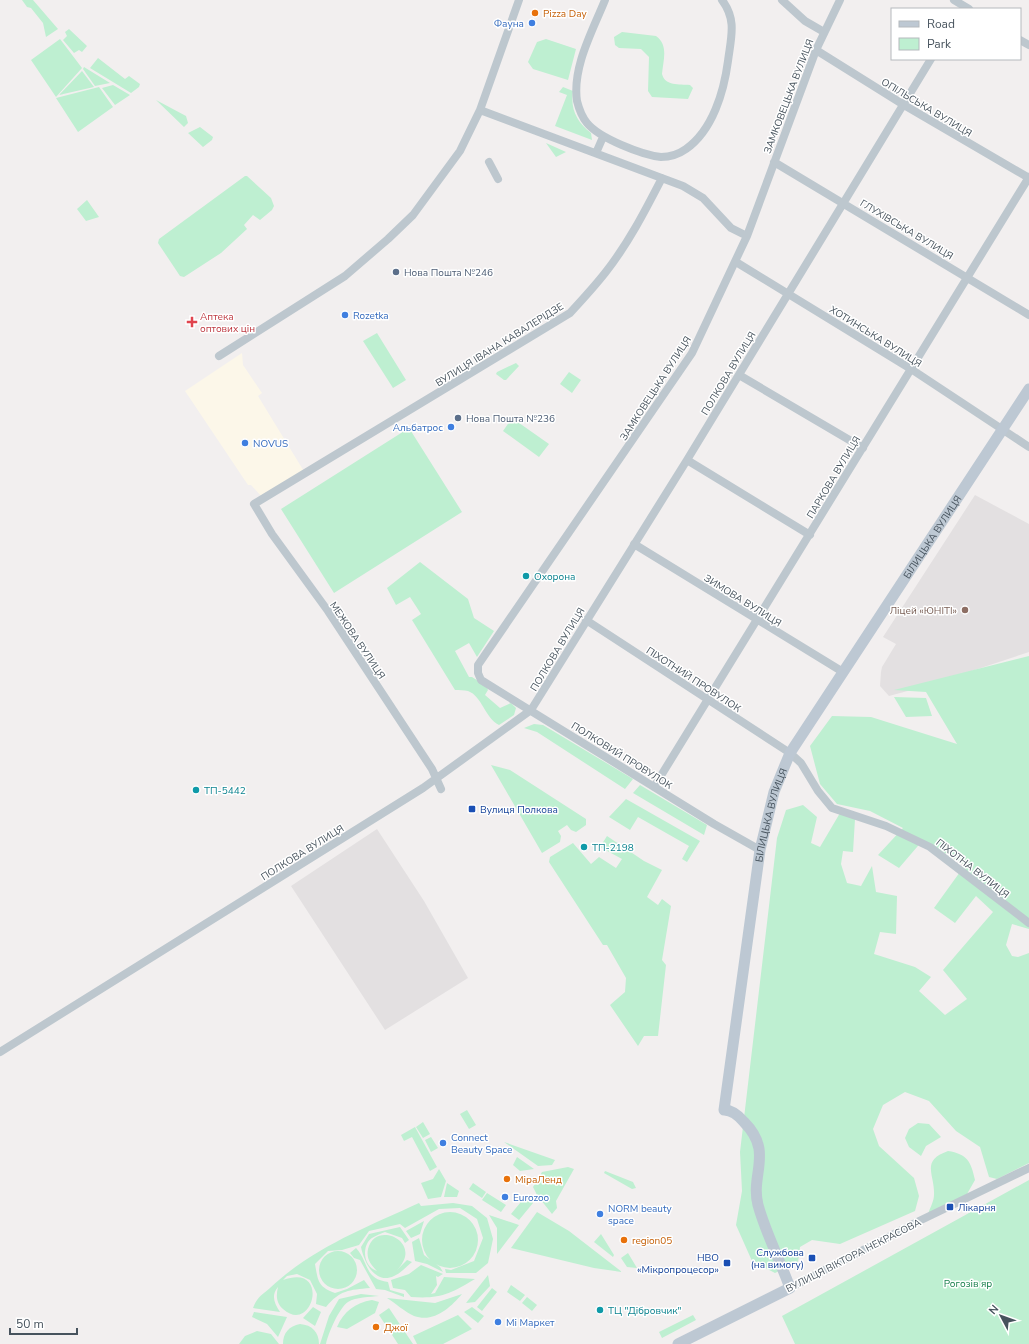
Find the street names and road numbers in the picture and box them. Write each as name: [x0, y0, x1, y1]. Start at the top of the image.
street label: ЗАМКОВЕЦЬКА ВУЛИЦЯ: [761, 37, 817, 156]
street label: ОПІЛЬСЬКА ВУЛИЦЯ: [879, 75, 974, 141]
street label: ГЛУХІВСЬКА ВУЛИЦЯ: [857, 196, 956, 263]
street label: ВУЛИЦЯ ІВАНА КАВАЛЕРІДЗЕ: [433, 299, 566, 390]
street label: ХОТИНСЬКА ВУЛИЦЯ: [827, 303, 924, 371]
street label: ПОЛКОВА ВУЛИЦЯ: [698, 329, 759, 418]
street label: ЗАМКОВЕЦЬКА ВУЛИЦЯ: [617, 334, 695, 443]
street label: ПАРКОВА ВУЛИЦЯ: [804, 434, 864, 521]
street label: БІЛИЦЬКА ВУЛИЦЯ: [900, 493, 965, 582]
street label: ЗИМОВА ВУЛИЦЯ: [701, 571, 784, 630]
street label: МЕЖОВА ВУЛИЦЯ: [326, 599, 388, 682]
street label: ПОЛКОВА ВУЛИЦЯ: [527, 605, 588, 694]
street label: ПІХОТНИЙ ПРОВУЛОК: [643, 644, 744, 716]
street label: ПОЛКОВИЙ ПРОВУЛОК: [568, 719, 675, 793]
street label: БІЛИЦЬКА ВУЛИЦЯ: [752, 766, 791, 863]
street label: ПОЛКОВА ВУЛИЦЯ: [258, 822, 347, 884]
street label: ПІХОТНА ВУЛИЦЯ: [933, 836, 1012, 902]
street label: ВУЛИЦЯ ВІКТОРА НЕКРАСОВА: [783, 1215, 924, 1296]

